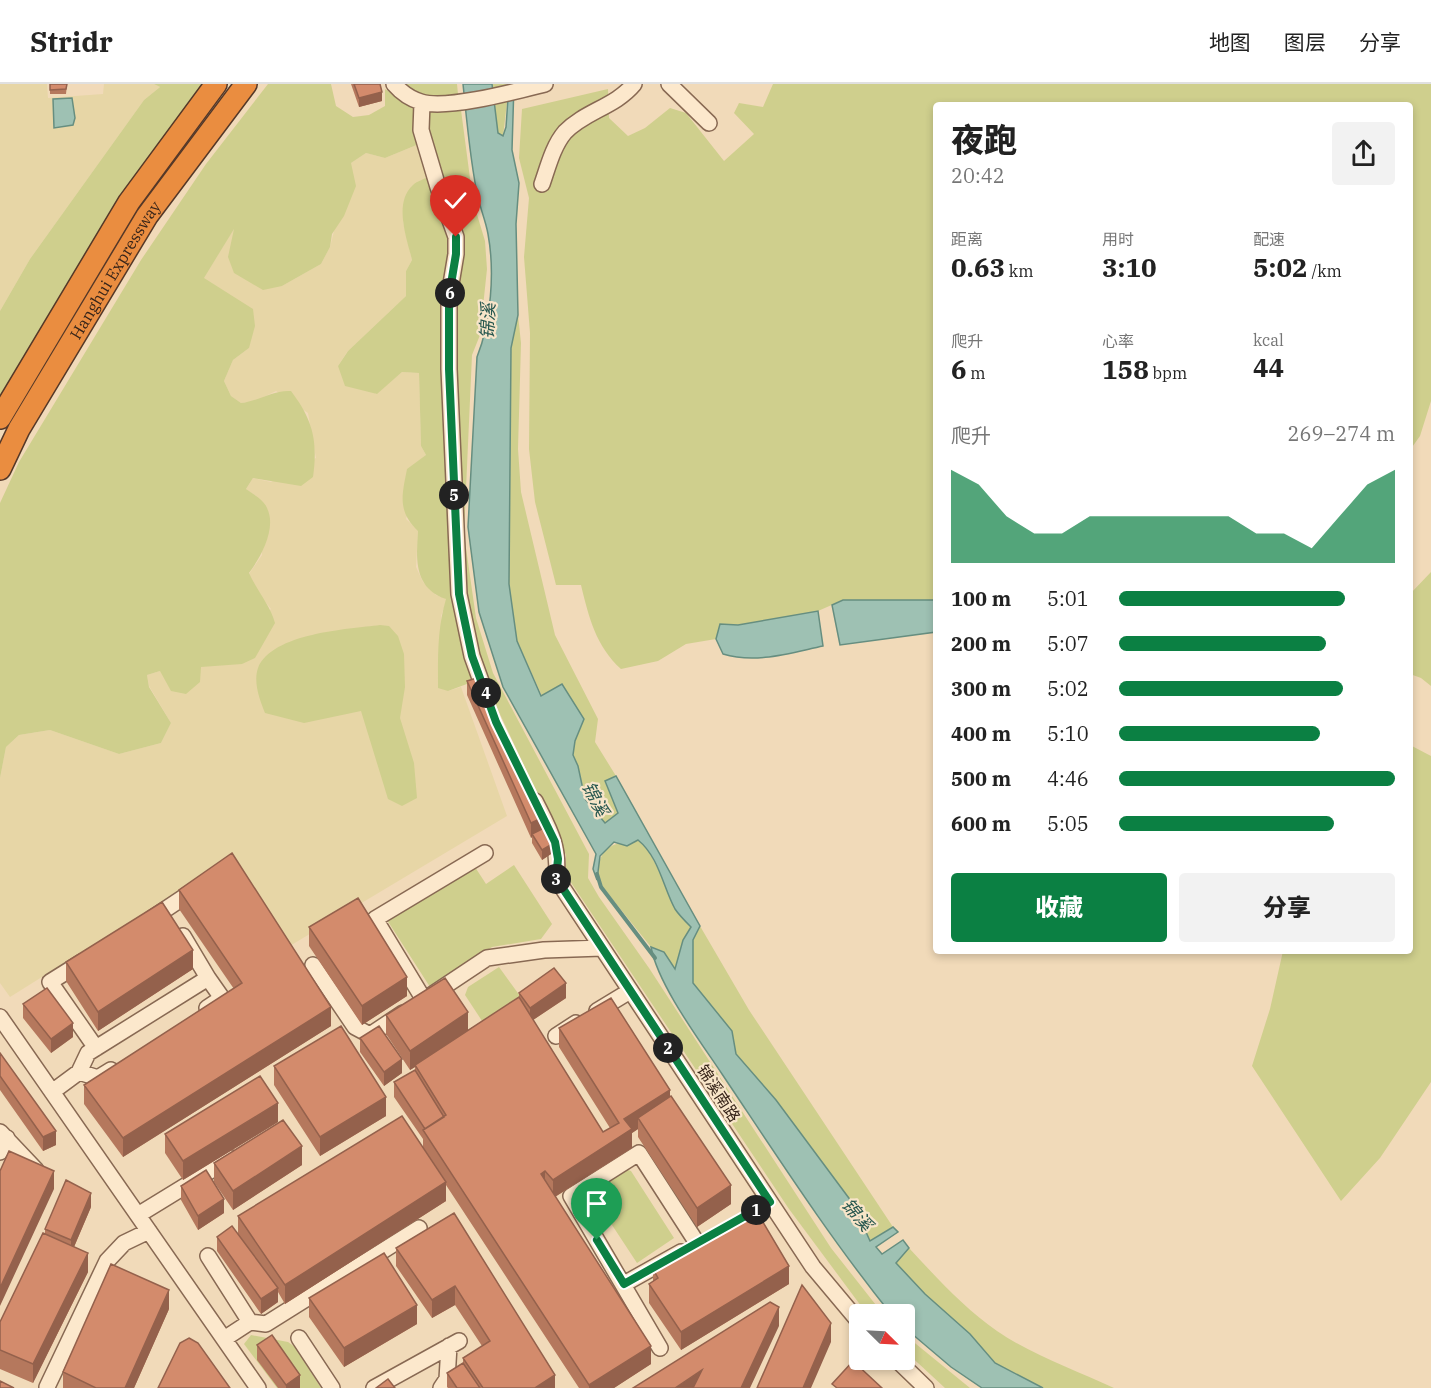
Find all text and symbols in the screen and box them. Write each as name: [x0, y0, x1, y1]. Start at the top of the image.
text: Stridr: [30, 23, 113, 60]
text: 地图: [1209, 28, 1251, 56]
text: 图层: [1284, 28, 1326, 56]
text: 分享: [1359, 28, 1401, 56]
text: 夜跑: [951, 118, 1017, 161]
button: share: [1332, 122, 1395, 185]
text: 20:42: [951, 162, 1005, 189]
pin: [430, 175, 481, 237]
icon: check: [439, 184, 472, 217]
street label: Hanghui Expressway: [65, 196, 165, 343]
text: 距离: [951, 229, 983, 249]
text: 用时: [1102, 229, 1134, 249]
text: 配速: [1253, 229, 1285, 249]
text: 0.63: [951, 250, 1005, 284]
text: 3:10: [1102, 250, 1157, 284]
text: 5:02: [1253, 250, 1308, 284]
text: km: [1005, 261, 1033, 281]
text: /km: [1308, 261, 1342, 281]
pin: 6: [435, 278, 465, 308]
text: 6: [445, 283, 455, 303]
water label: 锦溪: [475, 301, 500, 339]
text: kcal: [1253, 330, 1284, 350]
text: 爬升: [951, 331, 983, 351]
text: 心率: [1102, 331, 1134, 351]
text: 44: [1253, 350, 1284, 384]
text: 6: [951, 352, 967, 386]
text: 158: [1102, 352, 1149, 386]
text: m: [967, 363, 986, 383]
text: bpm: [1149, 363, 1187, 383]
text: 269–274 m: [1288, 420, 1395, 447]
text: 爬升: [951, 422, 991, 449]
pin: 5: [439, 480, 469, 510]
text: 5: [449, 485, 459, 505]
text: 100 m: [951, 585, 1011, 612]
text: 5:01: [1047, 585, 1089, 612]
text: 200 m: [951, 630, 1011, 657]
text: 5:07: [1047, 630, 1089, 657]
text: 300 m: [951, 675, 1011, 702]
text: 5:02: [1047, 675, 1089, 702]
pin: 4: [471, 678, 501, 708]
text: 4: [481, 683, 491, 703]
text: 400 m: [951, 720, 1011, 747]
text: 5:10: [1047, 720, 1089, 747]
text: 500 m: [951, 765, 1011, 792]
text: 4:46: [1047, 765, 1089, 792]
water label: 锦溪: [577, 778, 615, 822]
text: 600 m: [951, 810, 1011, 837]
text: 5:05: [1047, 810, 1089, 837]
pin: 3: [541, 864, 571, 894]
text: 3: [551, 869, 561, 889]
button: 收藏: [951, 873, 1167, 942]
button: 分享: [1179, 873, 1395, 942]
pin: 2: [653, 1033, 683, 1063]
text: 2: [663, 1038, 673, 1058]
street label: 锦溪南路: [693, 1061, 745, 1125]
pin: [571, 1178, 622, 1240]
icon: arrive: [580, 1187, 613, 1220]
water label: 锦溪: [837, 1193, 879, 1237]
pin: 1: [741, 1195, 771, 1225]
text: 1: [751, 1200, 761, 1220]
north arrow: [849, 1304, 915, 1370]
map controls: [849, 1304, 915, 1370]

